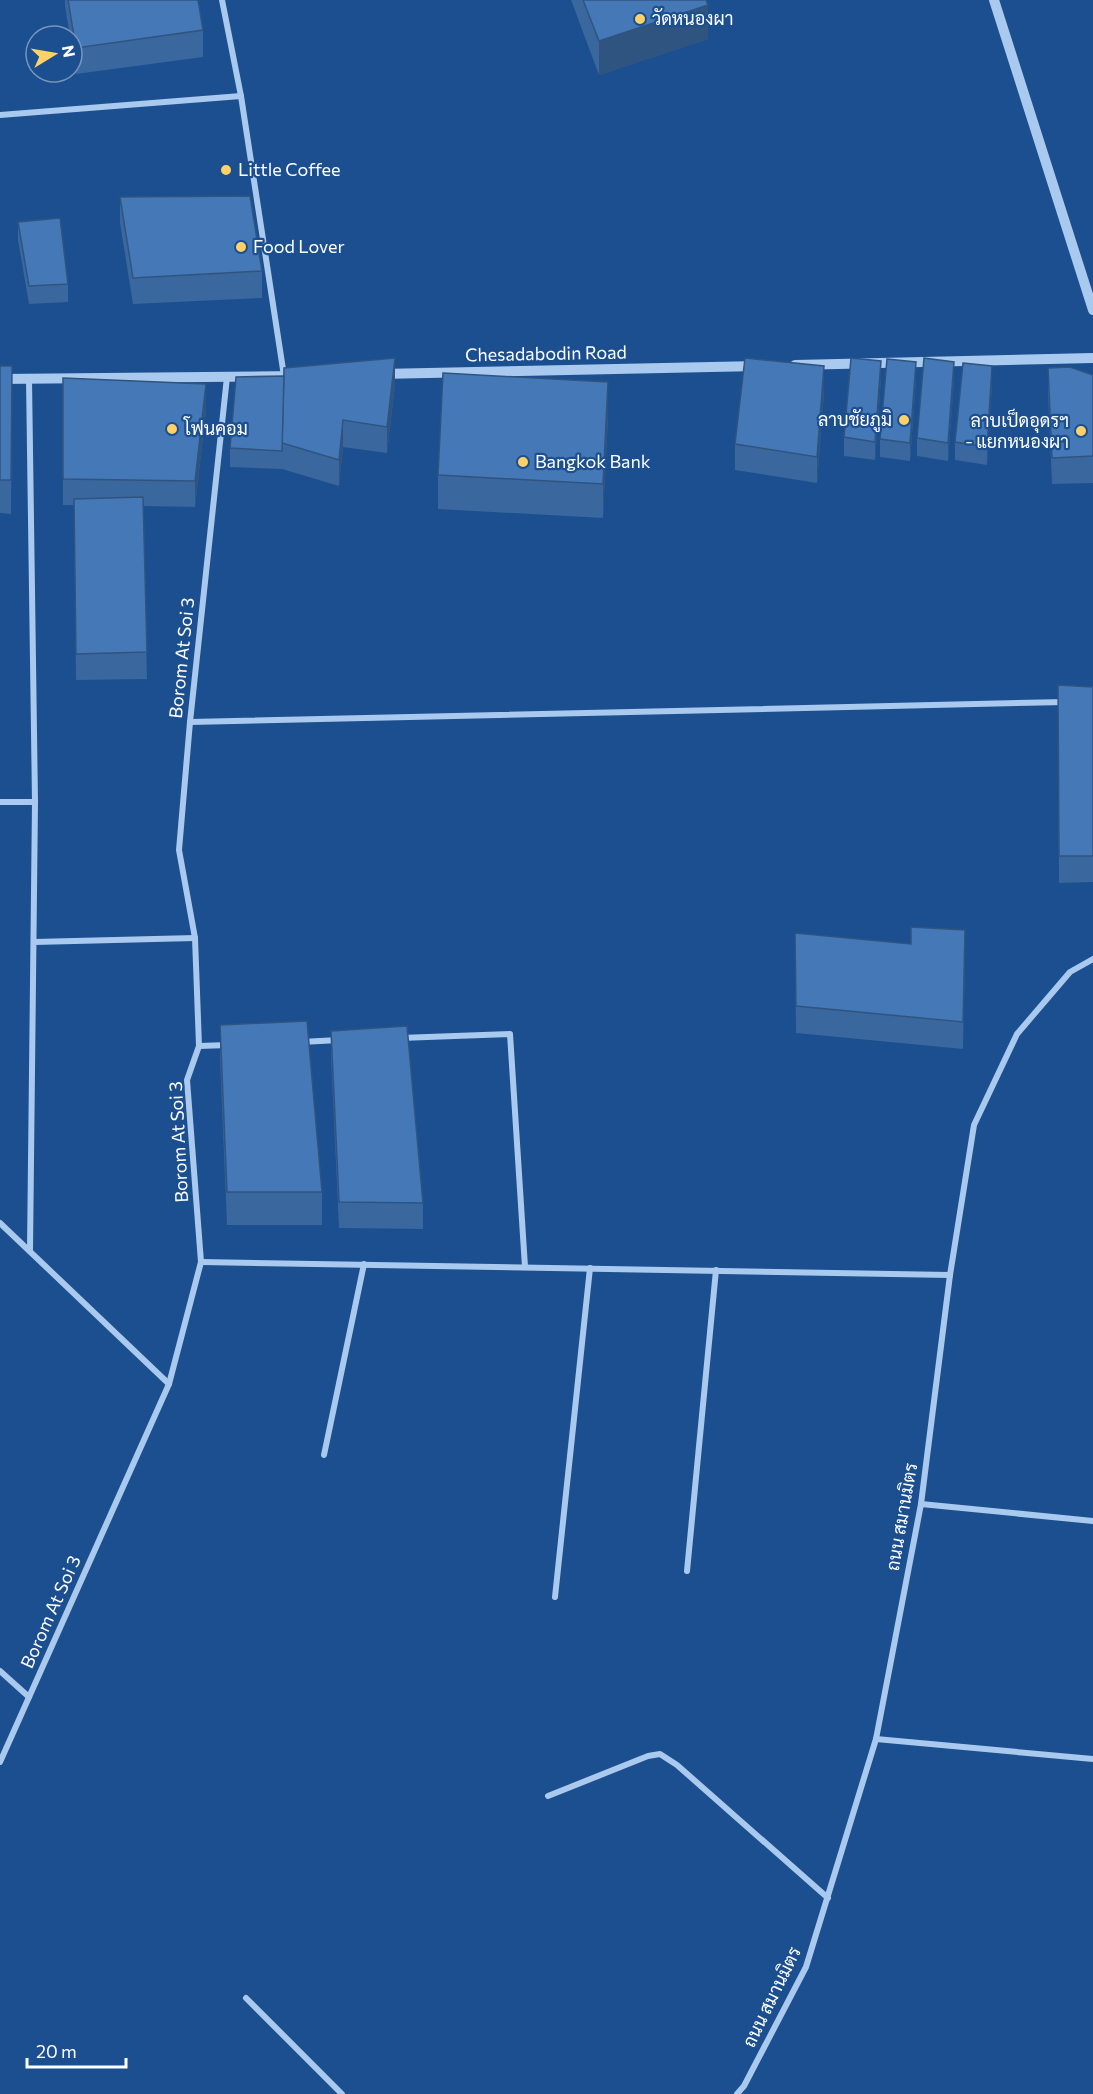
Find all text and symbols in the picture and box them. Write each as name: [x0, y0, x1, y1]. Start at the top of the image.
place label: วัดหนองผา: [652, 7, 733, 29]
marker: วัดหนองผา: [633, 12, 647, 26]
north arrow: [24, 24, 84, 84]
text: N: [59, 43, 80, 59]
place label: Little Coffee: [238, 158, 341, 180]
marker: Little Coffee: [219, 163, 233, 177]
place label: Food Lover: [253, 235, 345, 257]
marker: Food Lover: [234, 240, 248, 254]
street label: Chesadabodin Road: [465, 341, 627, 365]
place label: ลาบชัยภูมิ: [818, 408, 892, 433]
place label: ลาบเป็ดอุดรฯ - แยกหนองผา: [965, 408, 1069, 452]
marker: ลาบชัยภูมิ: [897, 413, 911, 427]
place label: โฟนคอม: [183, 416, 248, 439]
marker: โฟนคอม: [165, 422, 179, 436]
marker: ลาบเป็ดอุดรฯ - แยกหนองผา: [1074, 424, 1088, 438]
place label: Bangkok Bank: [535, 450, 651, 472]
marker: Bangkok Bank: [516, 455, 530, 469]
street label: Borom At Soi 3: [164, 596, 198, 719]
street label: Borom At Soi 3: [164, 1081, 192, 1203]
street label: ถนน สมานมิตร: [881, 1461, 921, 1573]
street label: Borom At Soi 3: [15, 1552, 85, 1671]
street label: ถนน สมานมิตร: [737, 1942, 805, 2050]
scale bar: [27, 2031, 126, 2069]
text: 20 m: [36, 2040, 77, 2062]

